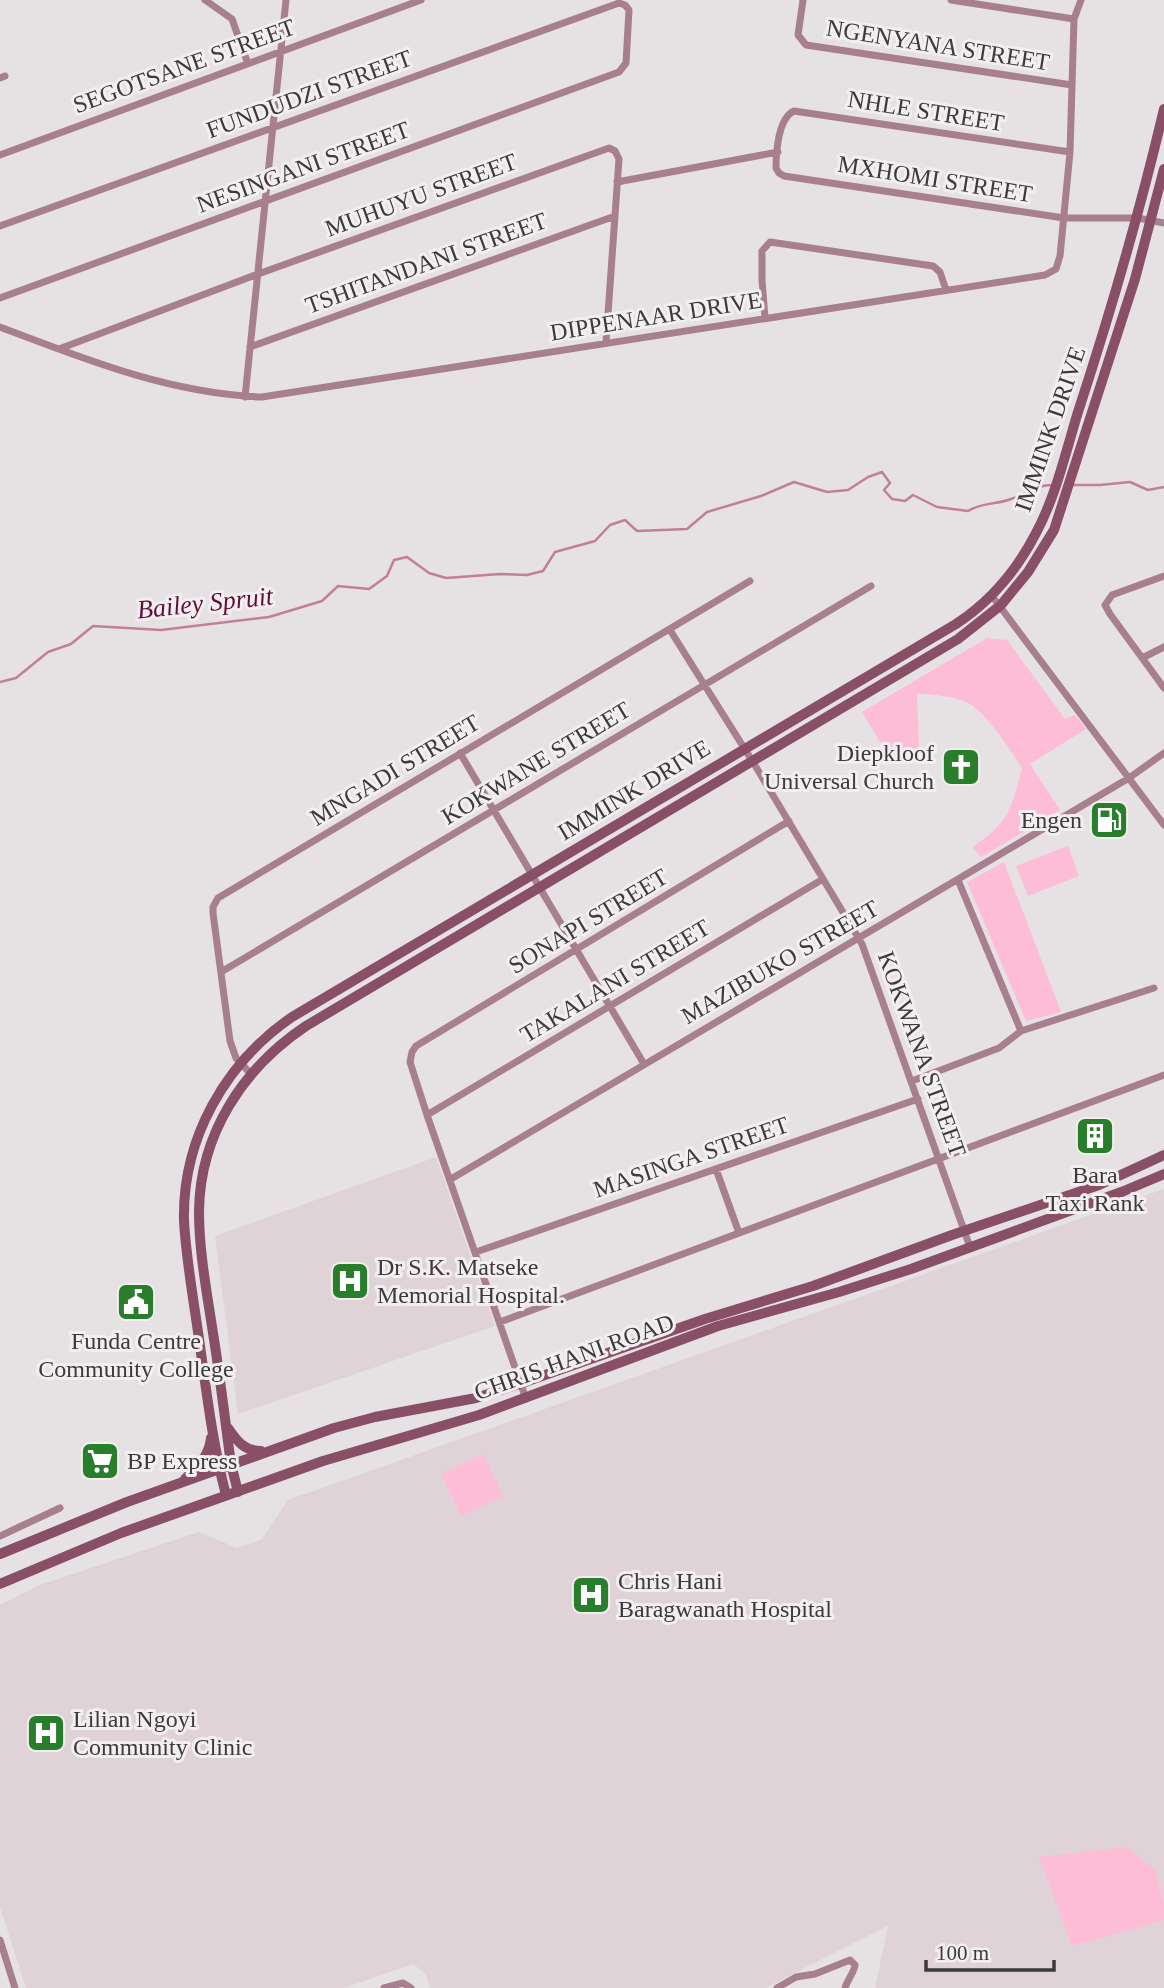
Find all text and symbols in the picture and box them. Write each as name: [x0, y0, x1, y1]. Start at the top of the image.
street label: SEGOTSANE STREET: [70, 14, 299, 118]
street label: NGENYANA STREET: [824, 14, 1052, 76]
street label: FUNDUDZI STREET: [203, 45, 416, 143]
street label: NHLE STREET: [846, 86, 1006, 136]
street label: NESINGANI STREET: [193, 116, 413, 218]
street label: MUHUYU STREET: [322, 148, 521, 242]
street label: MXHOMI STREET: [836, 151, 1034, 207]
street label: TSHITANDANI STREET: [302, 207, 550, 319]
street label: DIPPENAAR DRIVE: [548, 286, 764, 346]
street label: IMMINK DRIVE: [1010, 343, 1090, 515]
water label: Bailey Spruit: [136, 581, 275, 625]
street label: KOKWANE STREET: [437, 696, 635, 830]
street label: MNGADI STREET: [306, 709, 485, 831]
street label: IMMINK DRIVE: [553, 734, 715, 846]
place label: Diepkloof Universal Church: [764, 740, 934, 794]
church icon: Diepkloof Universal Church: [940, 746, 982, 788]
fuel station icon: Engen: [1088, 799, 1130, 841]
place label: Engen: [1021, 807, 1082, 833]
street label: SONAPI STREET: [504, 863, 672, 979]
street label: MAZIBUKO STREET: [677, 895, 883, 1029]
street label: TAKALANI STREET: [516, 914, 715, 1048]
street label: KOKWANA STREET: [873, 948, 971, 1161]
street label: MASINGA STREET: [590, 1111, 792, 1203]
building icon: Bara Taxi Rank: [1074, 1115, 1116, 1157]
place label: Bara Taxi Rank: [1046, 1162, 1144, 1216]
place label: Dr S.K. Matseke Memorial Hospital.: [377, 1254, 565, 1308]
hospital icon: Dr S.K. Matseke Memorial Hospital.: [329, 1260, 371, 1302]
public building icon: Funda Centre Community College: [115, 1281, 157, 1323]
street label: CHRIS HANI ROAD: [471, 1309, 677, 1405]
place label: Funda Centre Community College: [38, 1328, 234, 1382]
supermarket icon: BP Express: [79, 1440, 121, 1482]
place label: BP Express: [127, 1448, 237, 1474]
place label: Chris Hani Baragwanath Hospital: [618, 1568, 832, 1622]
hospital icon: Chris Hani Baragwanath Hospital: [570, 1574, 612, 1616]
place label: Lilian Ngoyi Community Clinic: [73, 1706, 252, 1760]
hospital icon: Lilian Ngoyi Community Clinic: [25, 1712, 67, 1754]
scale bar: [926, 1928, 1054, 1972]
text: 100 m: [936, 1941, 989, 1965]

